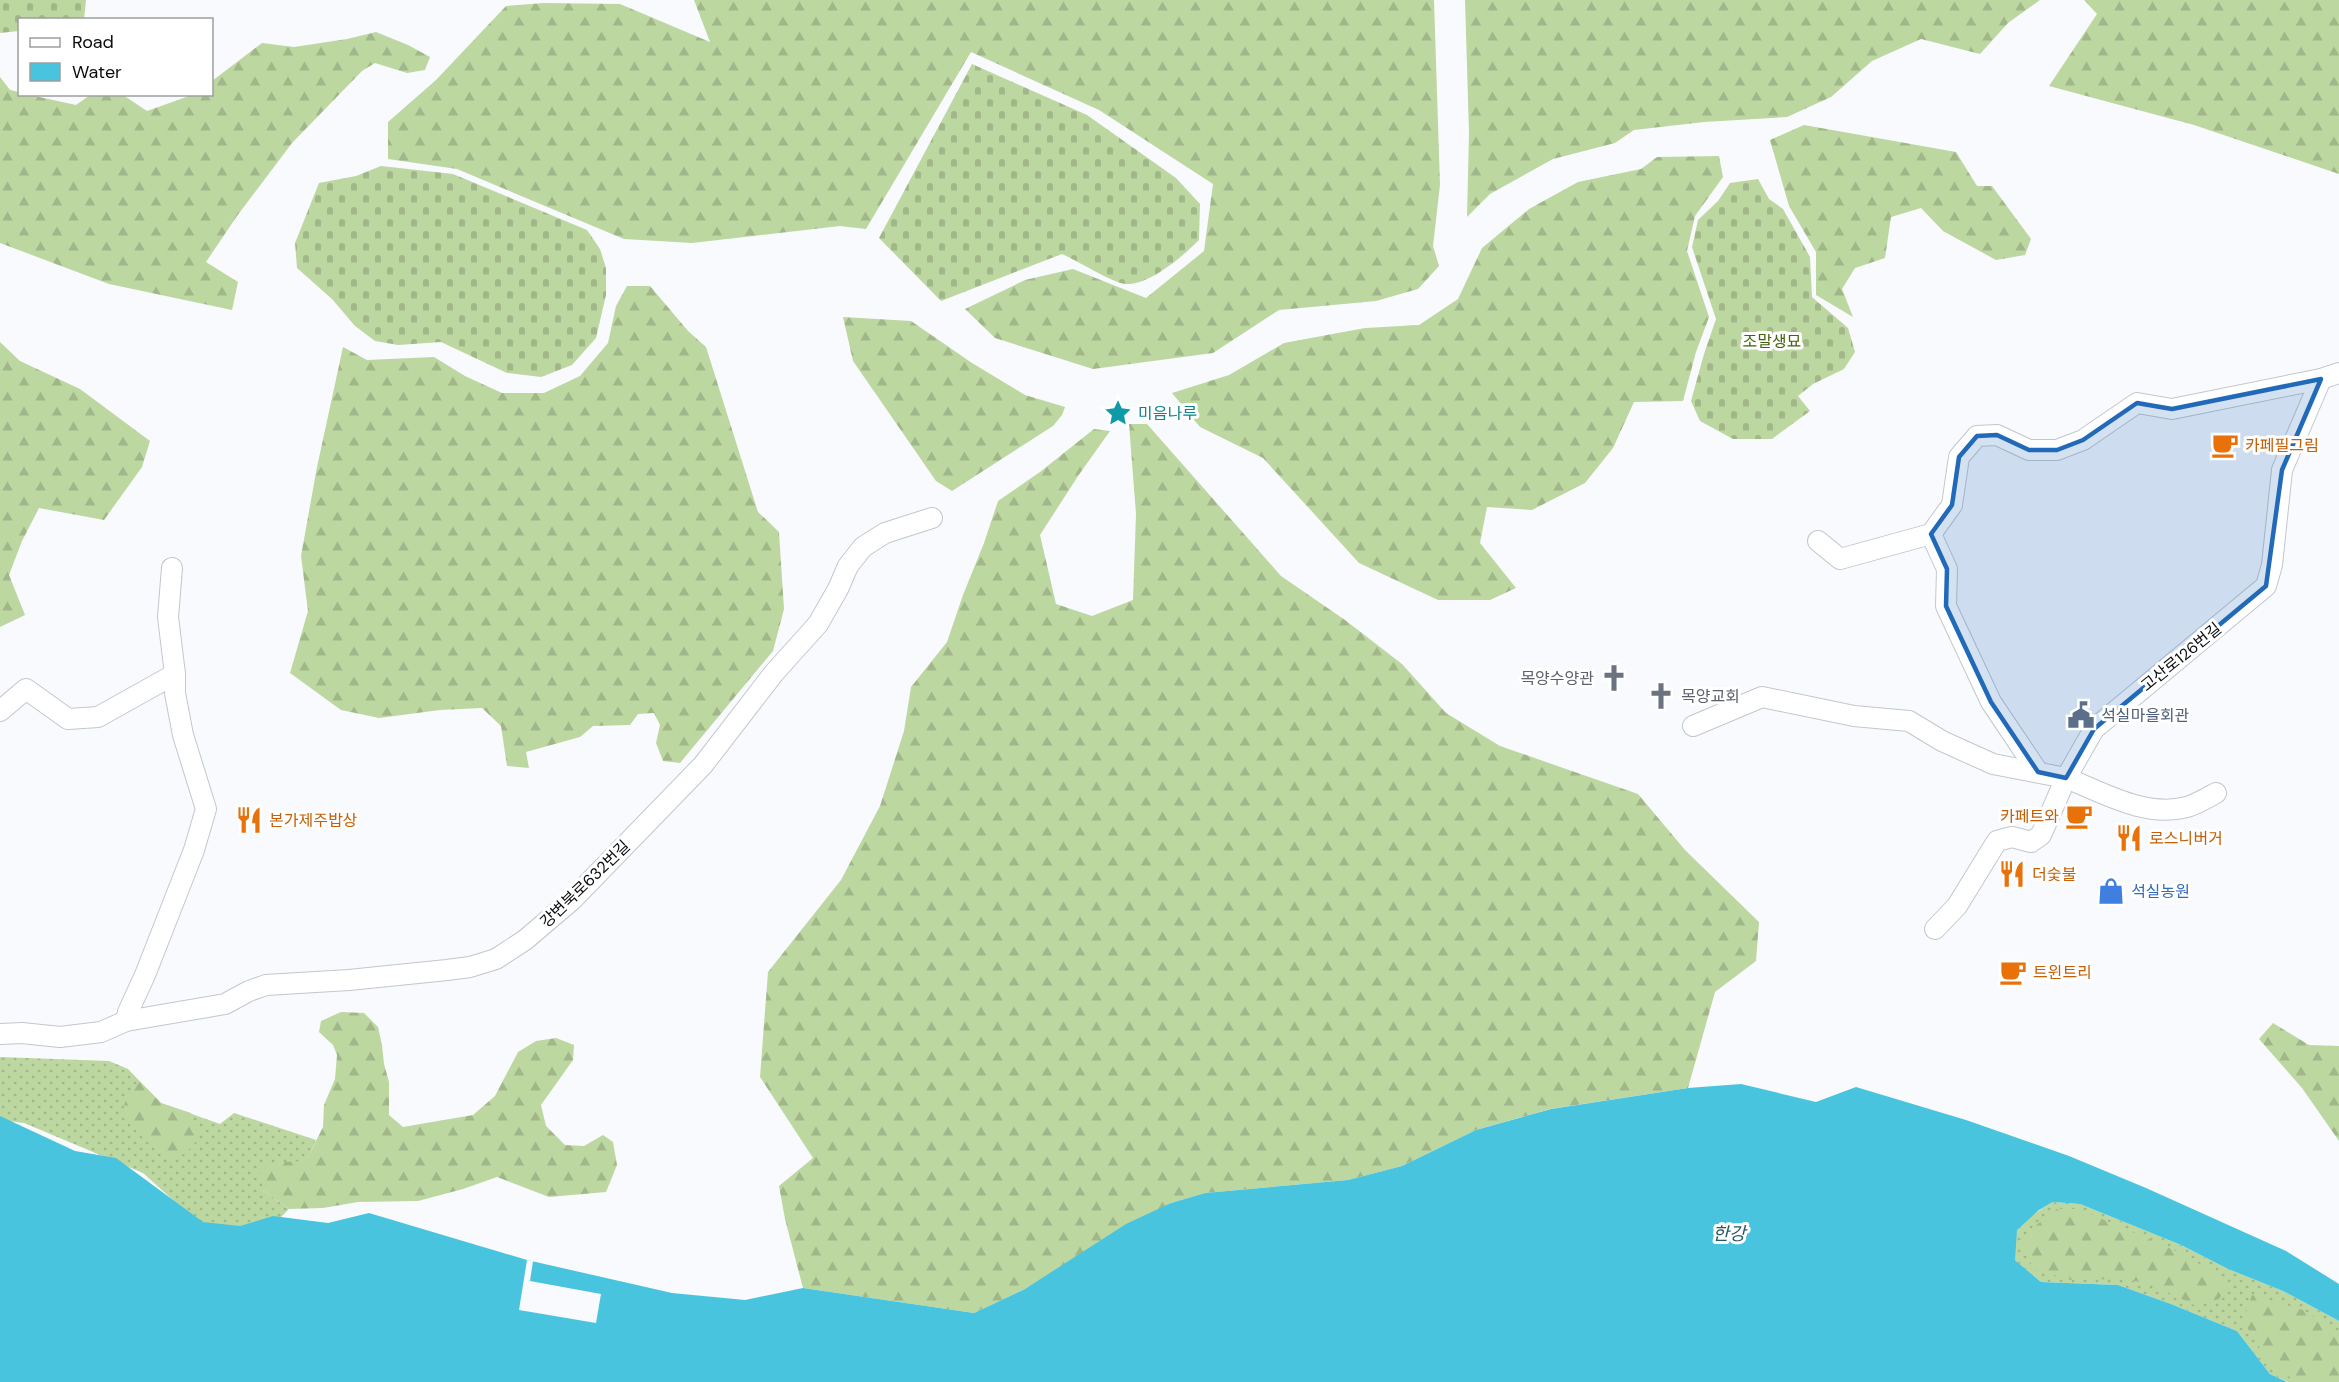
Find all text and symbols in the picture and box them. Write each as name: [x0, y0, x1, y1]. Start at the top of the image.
legend: [18, 18, 213, 96]
text: Road: [72, 30, 114, 54]
text: Water: [72, 60, 122, 84]
park label: 조말생묘: [1743, 331, 1801, 352]
place icon: 미음나루: [1103, 398, 1133, 428]
place label: 미음나루: [1138, 403, 1197, 424]
cafe icon: 카페필그림: [2210, 430, 2240, 460]
place label: 카페필그림: [2245, 435, 2319, 456]
street label: 고산로126번길: [2136, 618, 2226, 696]
church icon: 목양수양관: [1599, 663, 1629, 693]
place label: 목양수양관: [1520, 668, 1594, 689]
church icon: 목양교회: [1646, 681, 1676, 711]
place label: 목양교회: [1681, 686, 1740, 707]
public building icon: 석실마을회관: [2066, 700, 2096, 730]
place label: 석실마을회관: [2101, 705, 2190, 726]
cafe icon: 카페트와: [2064, 801, 2094, 831]
restaurant icon: 본가제주밥상: [234, 805, 264, 835]
place label: 카페트와: [2000, 806, 2059, 827]
place label: 본가제주밥상: [269, 810, 358, 831]
restaurant icon: 로스니버거: [2114, 823, 2144, 853]
place label: 로스니버거: [2149, 828, 2223, 849]
street label: 강변북로632번길: [536, 836, 634, 932]
restaurant icon: 더숯불: [1997, 859, 2027, 889]
place label: 더숯불: [2032, 864, 2076, 885]
shop icon: 석실농원: [2096, 876, 2126, 906]
place label: 석실농원: [2131, 881, 2190, 902]
cafe icon: 트윈트리: [1998, 957, 2028, 987]
place label: 트윈트리: [2033, 962, 2092, 983]
water label: 한강: [1712, 1222, 1748, 1246]

